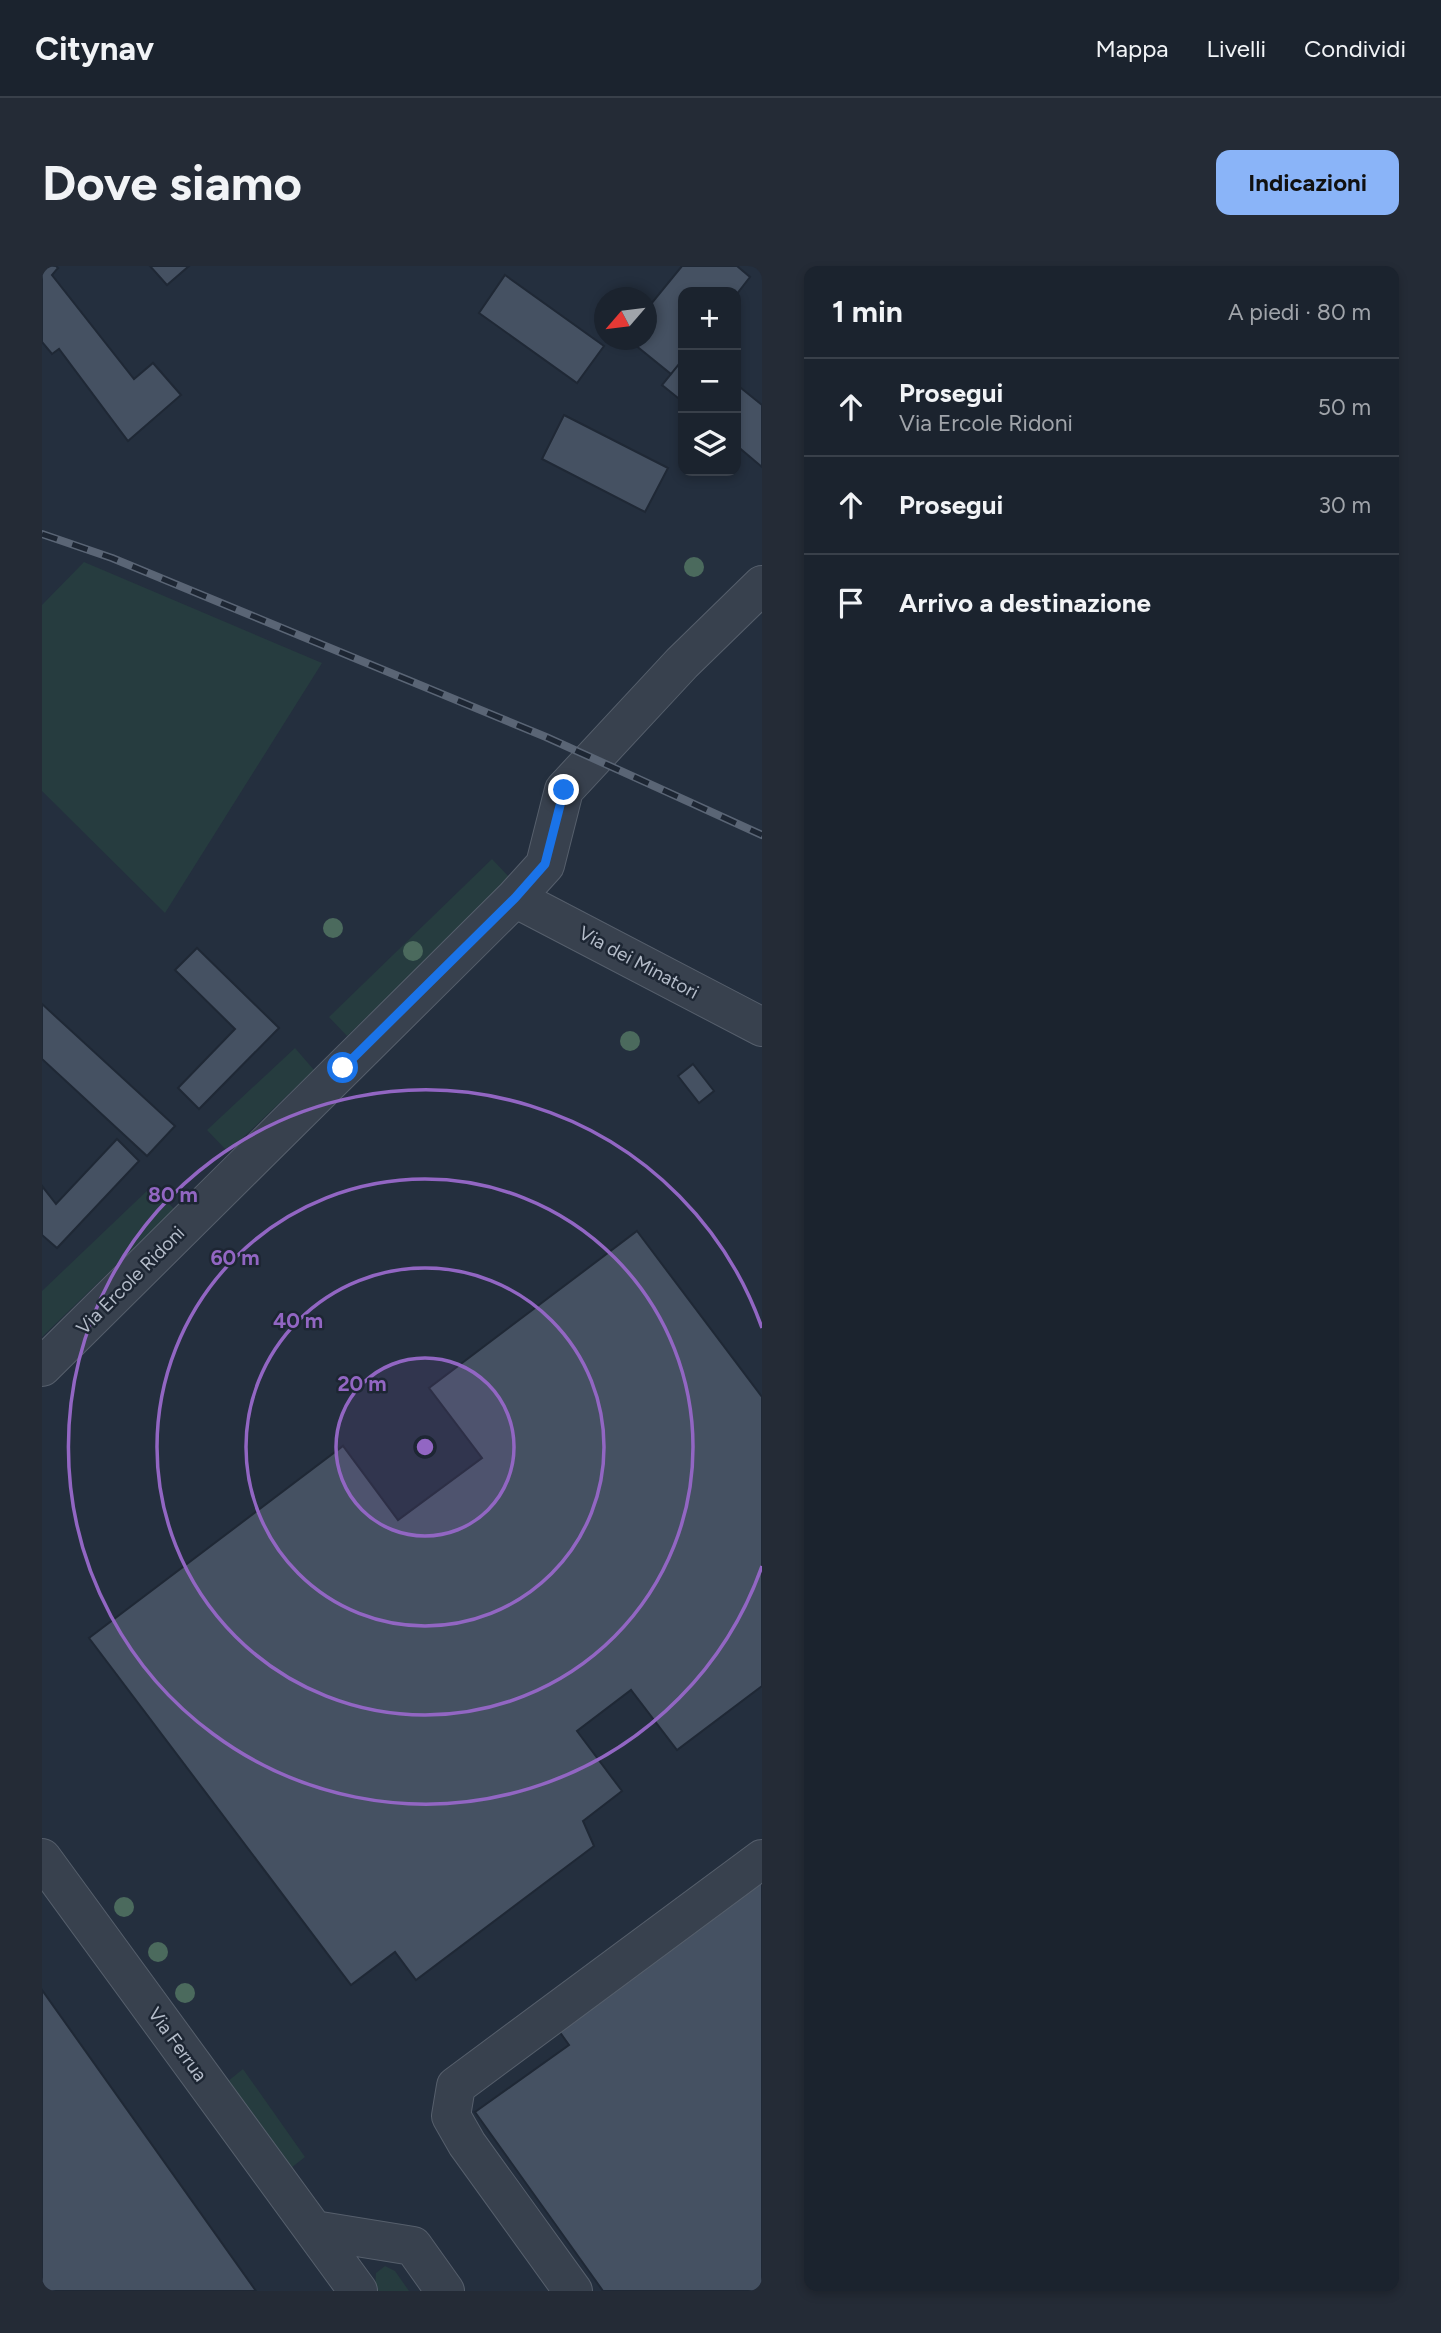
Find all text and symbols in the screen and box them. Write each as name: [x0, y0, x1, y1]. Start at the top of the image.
text: Citynav: [35, 29, 154, 68]
text: Mappa: [1095, 34, 1169, 63]
text: Livelli: [1207, 34, 1266, 63]
text: Condividi: [1304, 34, 1406, 63]
button: Indicazioni: [1216, 150, 1399, 215]
text: Dove siamo: [42, 153, 302, 212]
north arrow: [594, 287, 657, 350]
map controls: [678, 287, 741, 476]
button: +: [678, 287, 741, 350]
text: 1 min: [832, 293, 903, 330]
text: A piedi · 80 m: [1228, 298, 1371, 326]
button: −: [678, 350, 741, 413]
text: Prosegui: [899, 377, 1003, 409]
icon: ahead: [832, 388, 870, 426]
text: 50 m: [1318, 393, 1371, 421]
text: Via Ercole Ridoni: [899, 409, 1073, 437]
button: layers: [678, 413, 741, 476]
icon: ahead: [832, 486, 870, 524]
text: Prosegui: [899, 489, 1003, 521]
text: 30 m: [1318, 491, 1371, 519]
icon: arrive: [832, 584, 870, 622]
text: Arrivo a destinazione: [899, 587, 1151, 619]
route end: [548, 774, 579, 805]
street label: Via dei Minatori: [575, 921, 703, 1004]
route start: [327, 1052, 358, 1083]
text: 80 m: [148, 1182, 198, 1207]
street label: Via Ercole Ridoni: [71, 1221, 189, 1339]
text: 60 m: [210, 1245, 260, 1270]
text: 40 m: [273, 1308, 323, 1333]
text: 20 m: [337, 1371, 387, 1396]
centre of rings: [413, 1435, 437, 1459]
street label: Via Ferrua: [143, 2003, 212, 2086]

